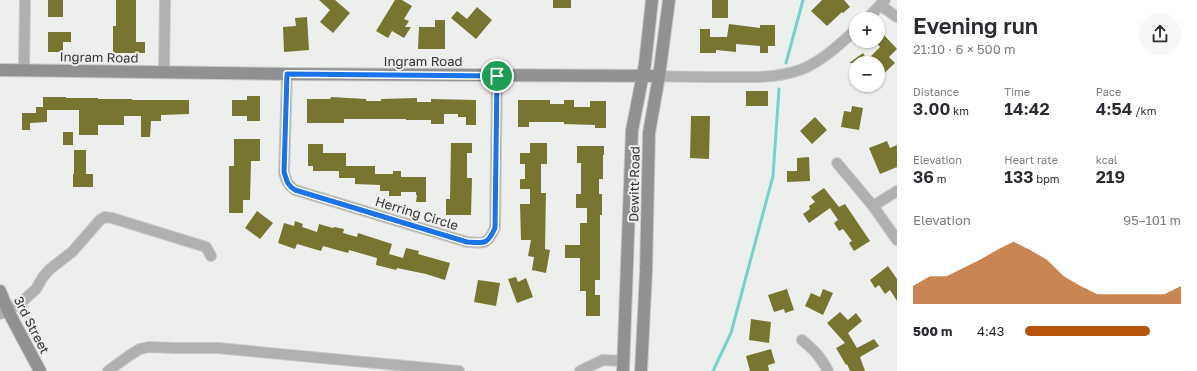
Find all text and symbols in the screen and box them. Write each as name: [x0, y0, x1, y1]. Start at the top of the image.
map controls: [849, 12, 885, 92]
button: +: [849, 12, 885, 48]
text: Evening run: [913, 12, 1038, 39]
button: share: [1139, 13, 1181, 55]
text: 21:10 · 6 × 500 m: [913, 41, 1015, 57]
street label: Ingram Road: [59, 48, 139, 66]
street label: Ingram Road: [384, 53, 462, 69]
button: −: [849, 56, 885, 92]
pin: [480, 59, 514, 93]
icon: arrive: [486, 65, 508, 87]
text: Distance: [913, 85, 959, 98]
text: Time: [1004, 85, 1030, 98]
text: Pace: [1096, 85, 1121, 98]
text: 3.00: [913, 98, 950, 119]
text: 14:42: [1004, 98, 1050, 119]
text: 4:54: [1096, 98, 1132, 119]
text: km: [950, 104, 969, 117]
text: /km: [1132, 104, 1156, 117]
street label: Dewitt Road: [625, 146, 643, 222]
text: Elevation: [913, 153, 962, 166]
text: Heart rate: [1004, 153, 1058, 166]
text: kcal: [1096, 153, 1117, 166]
text: 36: [913, 166, 934, 187]
text: 133: [1004, 166, 1033, 187]
text: 219: [1096, 166, 1125, 187]
text: m: [934, 172, 946, 185]
text: bpm: [1033, 172, 1059, 185]
street label: Herring Circle: [373, 193, 461, 233]
text: Elevation: [913, 212, 971, 228]
text: 95–101 m: [1123, 212, 1181, 228]
street label: 3rd Street: [11, 294, 53, 356]
text: 500 m: [913, 323, 952, 339]
text: 4:43: [977, 323, 1004, 339]

